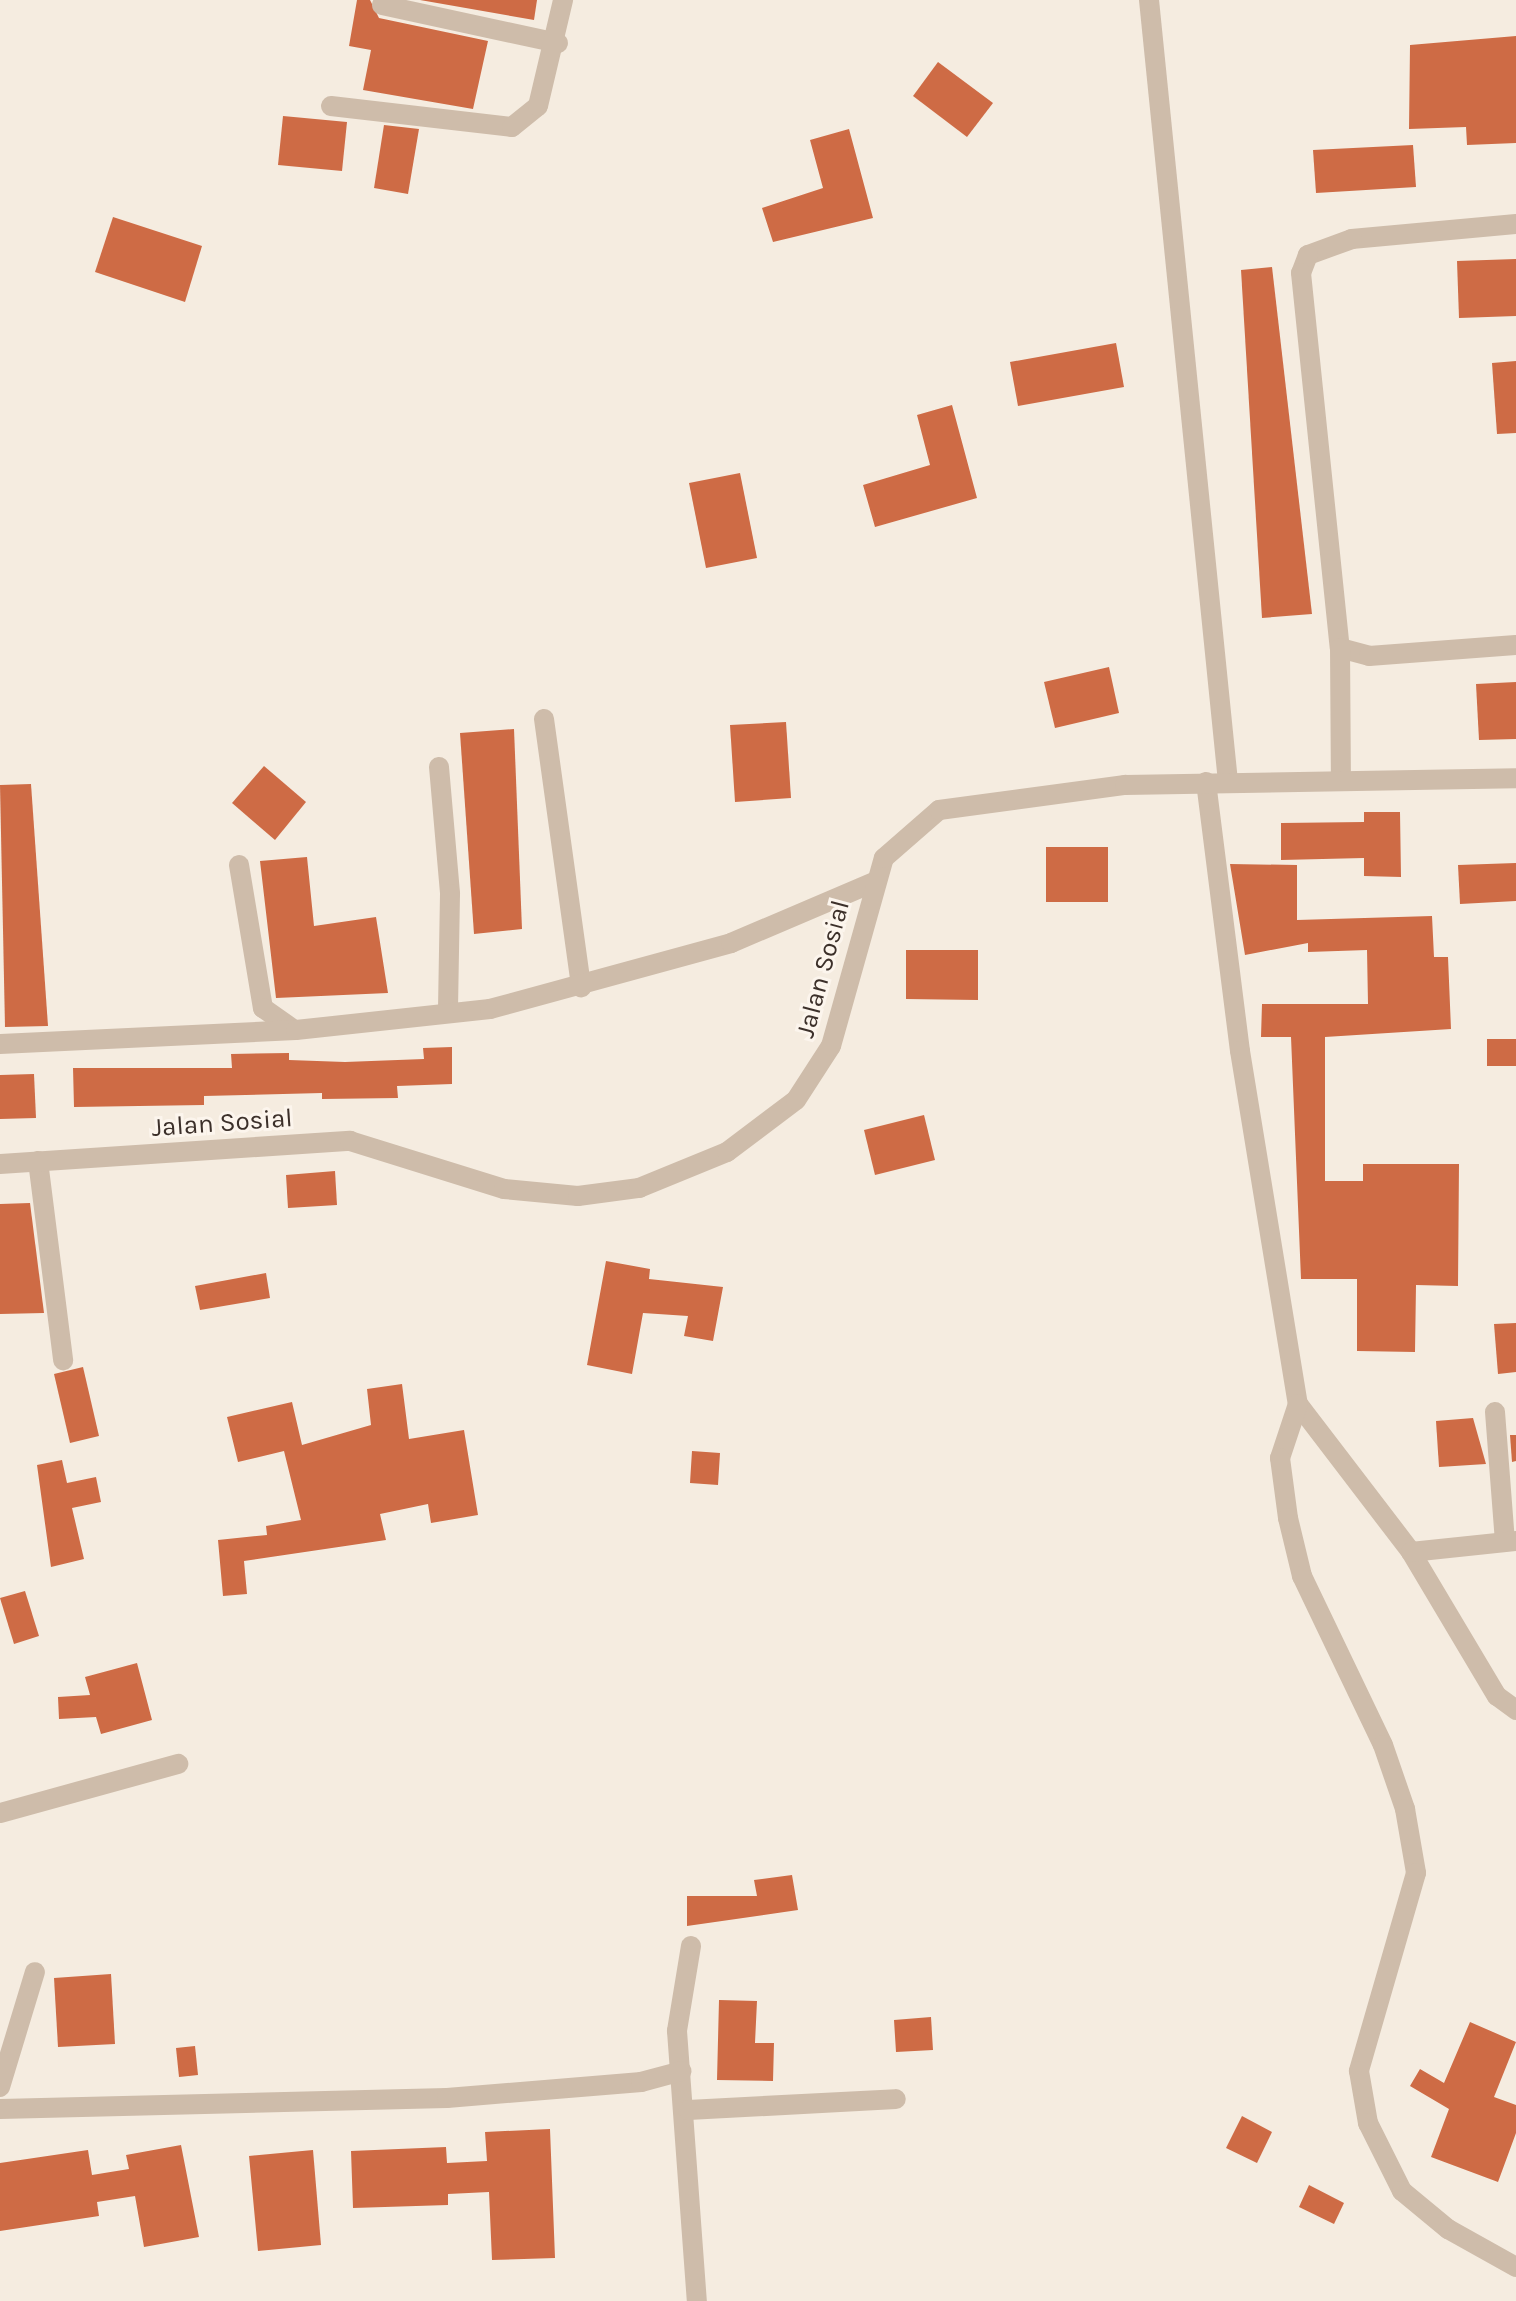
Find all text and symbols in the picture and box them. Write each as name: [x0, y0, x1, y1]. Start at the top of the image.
street label: Jalan Sosial: [790, 897, 856, 1041]
street label: Jalan Sosial: [150, 1103, 294, 1143]

